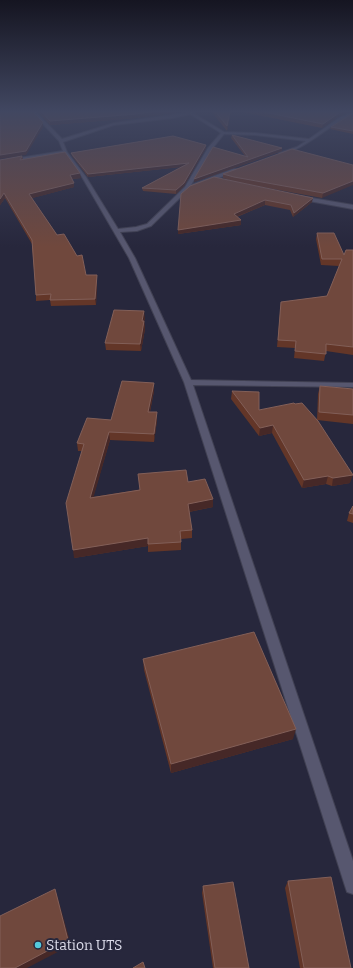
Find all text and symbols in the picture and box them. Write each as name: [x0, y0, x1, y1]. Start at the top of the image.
place label: Station UTS: [46, 937, 122, 954]
marker: Station UTS: [33, 940, 43, 950]

